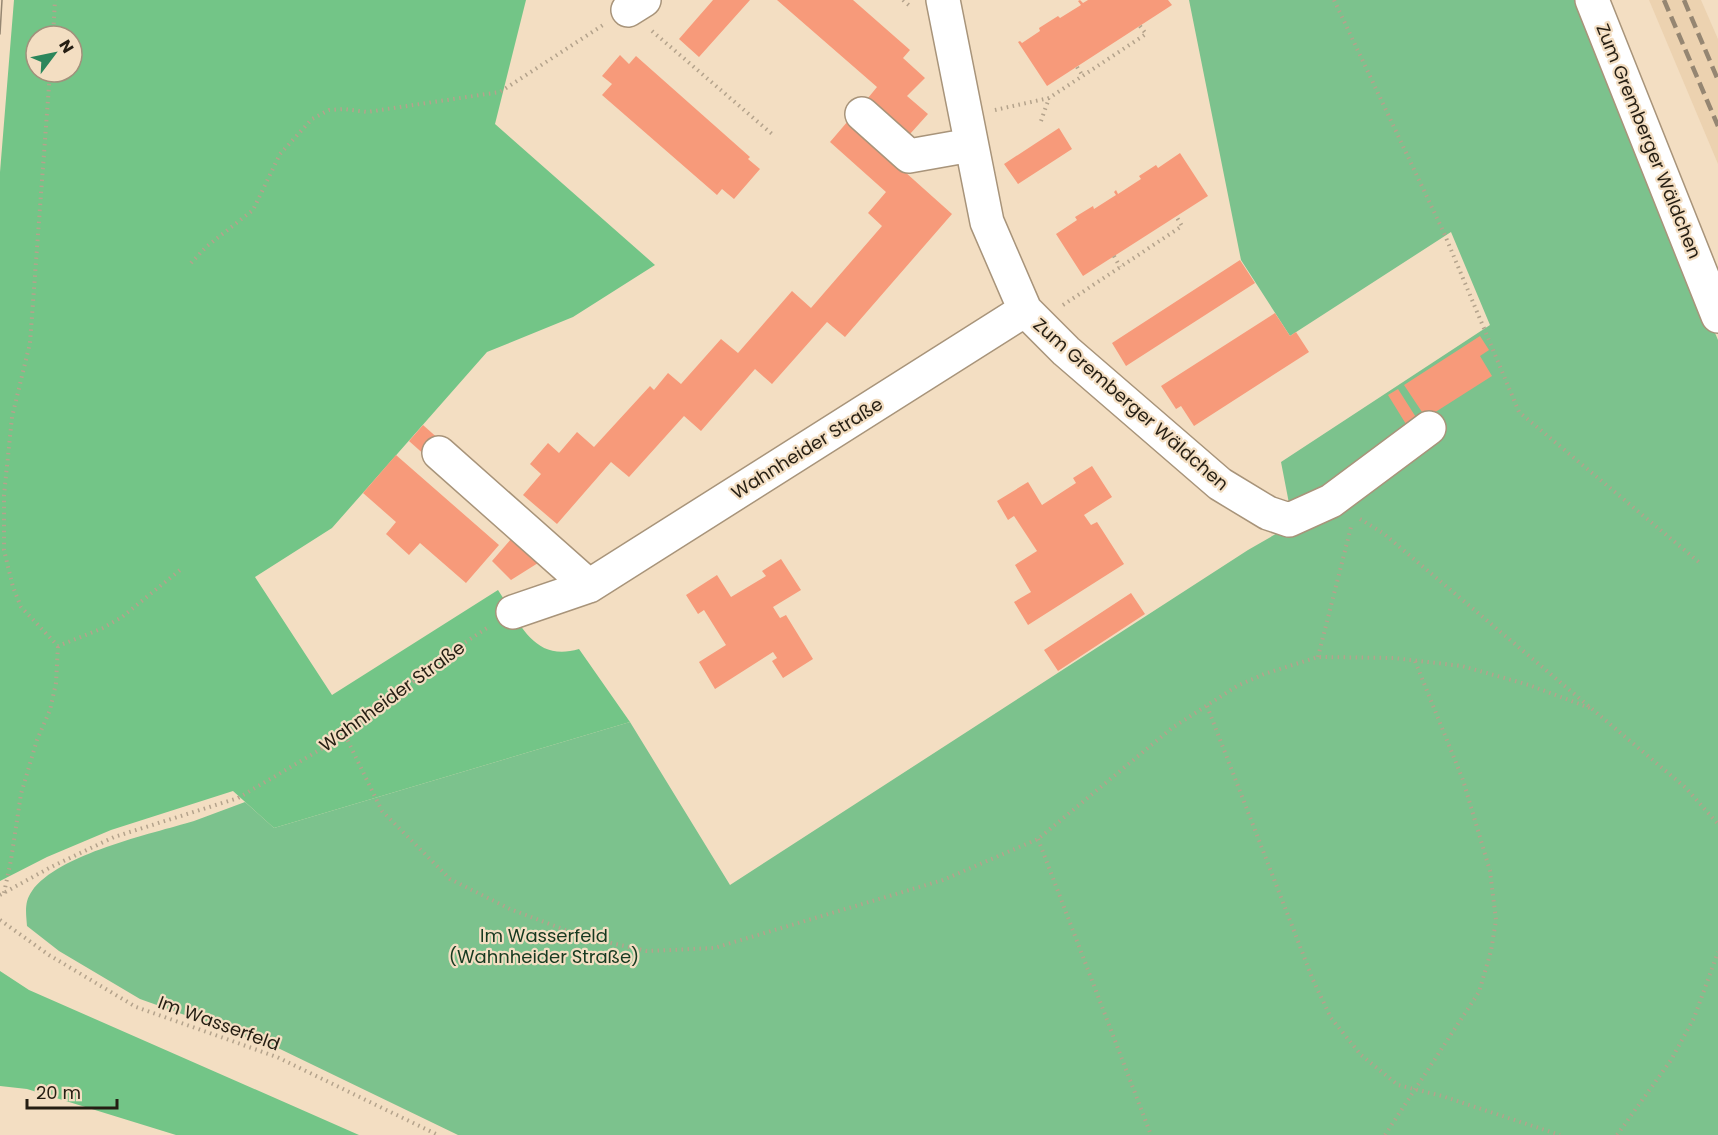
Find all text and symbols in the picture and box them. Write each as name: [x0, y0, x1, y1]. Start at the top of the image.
street label: Zum Gremberger Wäldchen: [1590, 20, 1708, 262]
north arrow: [24, 24, 84, 84]
text: N: [53, 35, 79, 58]
street label: Zum Gremberger Wäldchen: [1028, 312, 1234, 496]
street label: Wahnheider Straße: [727, 391, 887, 505]
street label: Wahnheider Straße: [314, 635, 470, 757]
park label: Im Wasserfeld (Wahnheider Straße): [449, 923, 639, 969]
street label: Im Wasserfeld: [155, 989, 283, 1057]
scale bar: [27, 1072, 117, 1110]
text: 20 m: [36, 1080, 81, 1105]

